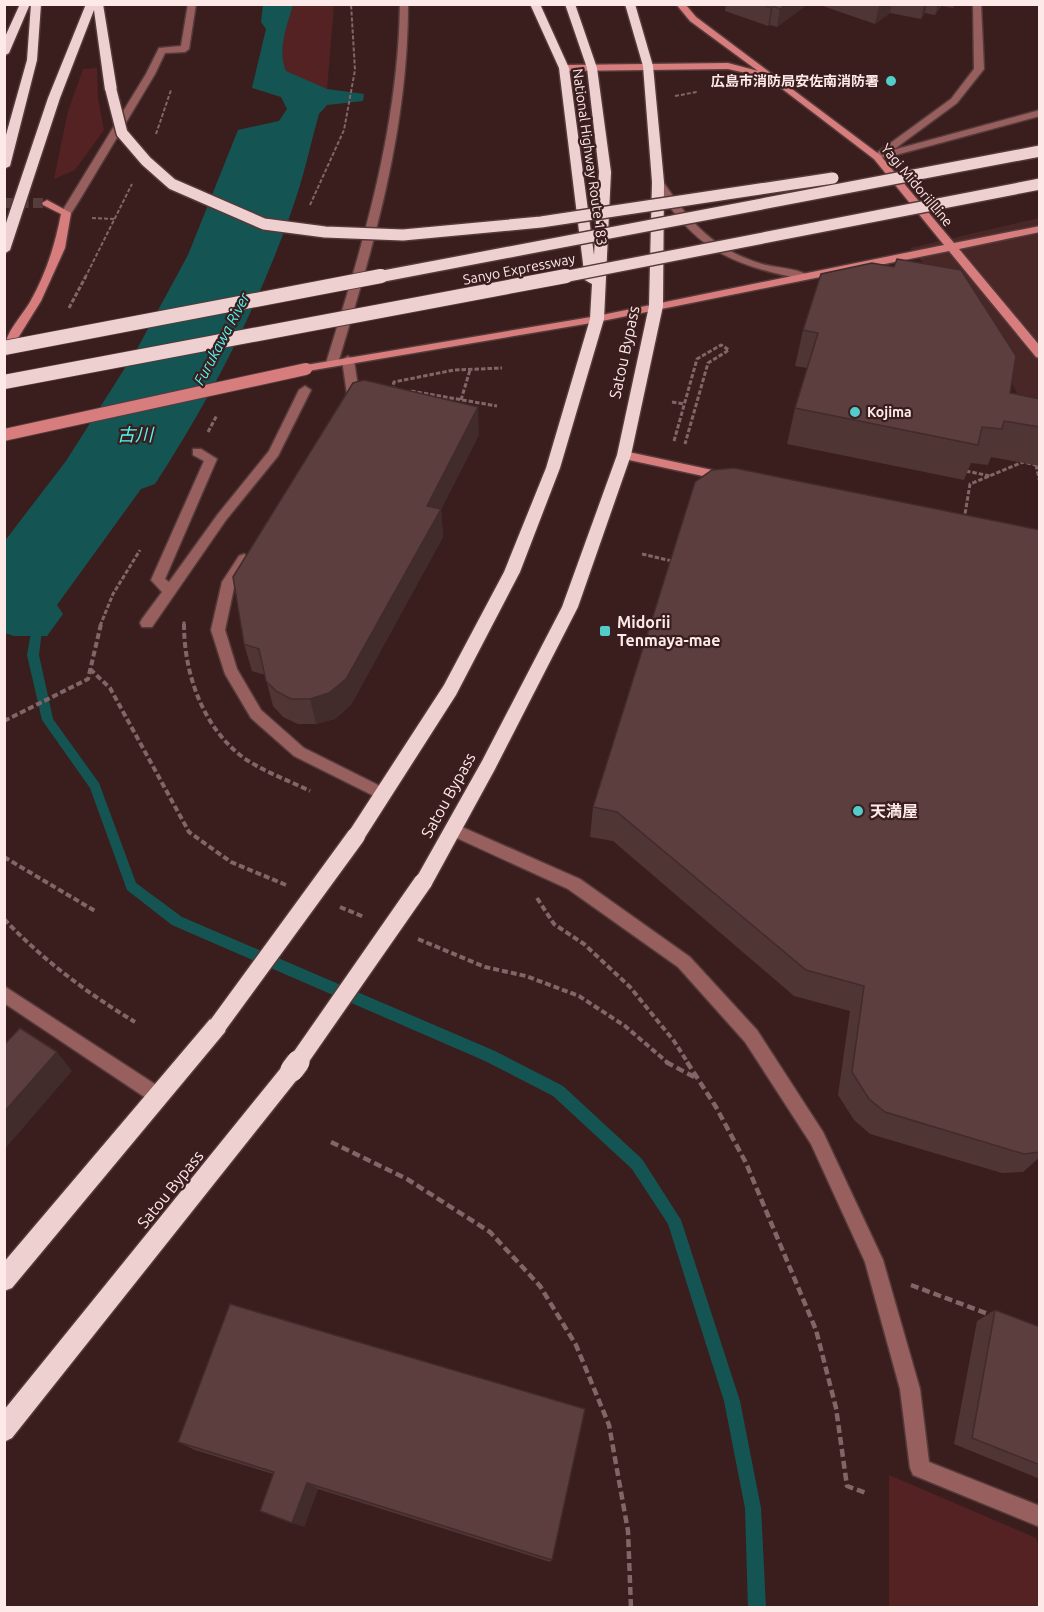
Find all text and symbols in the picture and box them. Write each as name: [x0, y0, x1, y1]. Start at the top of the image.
street label: National Highway Route 183: [570, 68, 610, 246]
place label: 広島市消防局安佐南消防署: [711, 73, 879, 89]
marker: 広島市消防局安佐南消防署: [884, 74, 898, 88]
street label: Yagi Midorii Line: [878, 140, 956, 230]
street label: Sanyo Expressway: [462, 250, 577, 288]
water label: Furukawa River: [190, 289, 254, 388]
street label: Satou Bypass: [605, 304, 643, 400]
place label: Kojima: [867, 404, 912, 420]
marker: Kojima: [848, 405, 862, 419]
water label: 古川: [117, 424, 155, 444]
place label: Midorii Tenmaya-mae: [617, 613, 720, 649]
marker: Midorii Tenmaya-mae: [598, 624, 612, 638]
street label: Satou Bypass: [417, 749, 479, 841]
place label: 天満屋: [870, 802, 918, 820]
marker: 天満屋: [851, 804, 865, 818]
street label: Satou Bypass: [133, 1147, 207, 1231]

